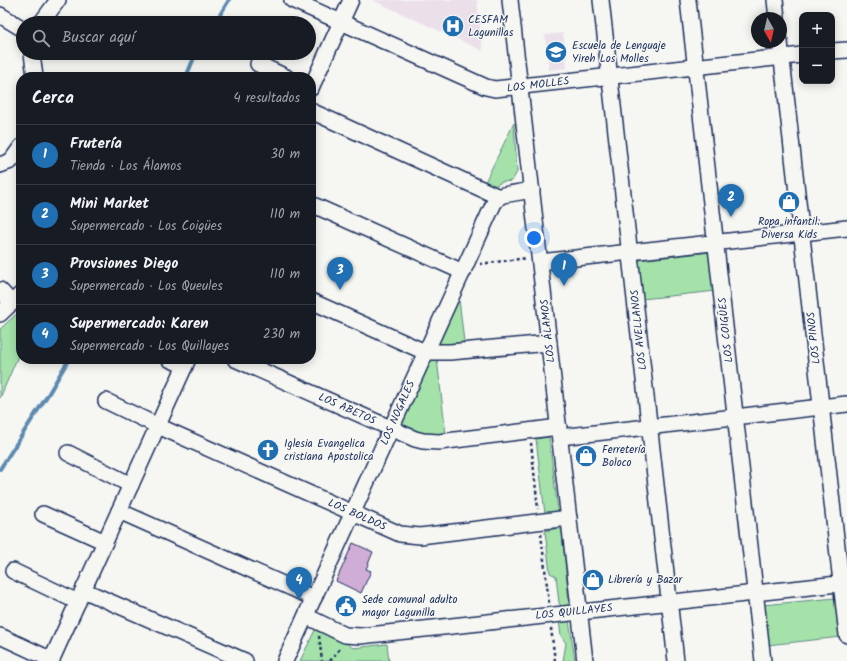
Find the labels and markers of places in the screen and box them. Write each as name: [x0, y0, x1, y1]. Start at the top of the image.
place label: CESFAM Lagunillas: [468, 11, 514, 42]
hospital icon: CESFAM Lagunillas: [440, 13, 466, 39]
place label: Escuela de Lenguaje Yireh Los Molles: [572, 37, 666, 68]
school or university icon: Escuela de Lenguaje Yireh Los Molles: [543, 39, 569, 65]
pin: 2: [718, 184, 744, 217]
shop icon: Ropa infantil: Diversa Kids: [776, 189, 802, 215]
place label: Ropa infantil: Diversa Kids: [758, 213, 820, 244]
pin: 1: [551, 253, 577, 286]
pin: 3: [327, 257, 353, 290]
place label: Iglesia Evangelica cristiana Apostolica: [284, 435, 374, 466]
church icon: Iglesia Evangelica cristiana Apostolica: [255, 437, 281, 463]
place label: Ferretería Boloco: [602, 441, 646, 472]
shop icon: Ferretería Boloco: [573, 443, 599, 469]
pin: 4: [286, 567, 312, 600]
shop icon: Librería y Bazar: [580, 567, 606, 593]
place label: Librería y Bazar: [608, 571, 684, 589]
place label: Sede comunal adulto mayor Lagunilla: [362, 591, 458, 622]
public building icon: Sede comunal adulto mayor Lagunilla: [333, 593, 359, 619]

